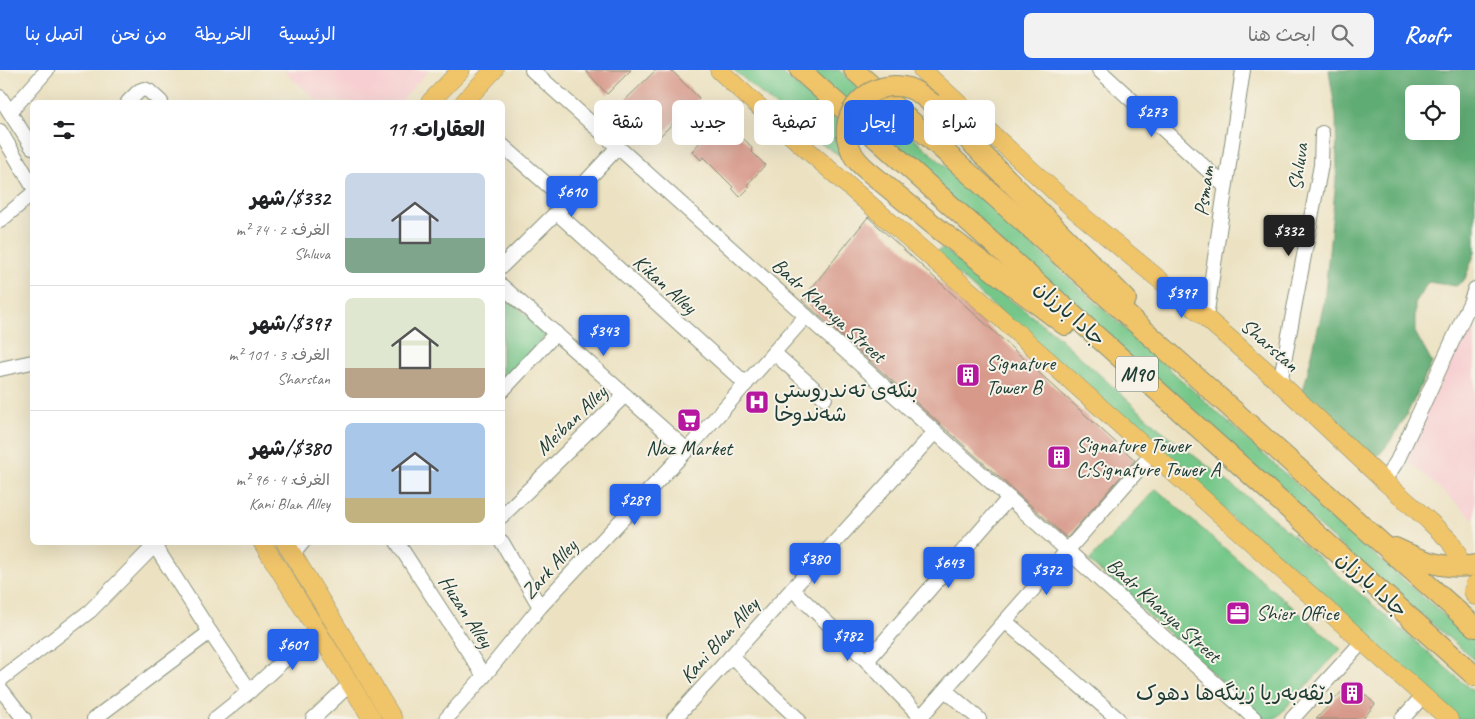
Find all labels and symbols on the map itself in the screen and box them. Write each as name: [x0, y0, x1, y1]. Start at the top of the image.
pin: $273: [1122, 96, 1182, 138]
street label: Shluva: [1282, 140, 1314, 192]
street label: Psmam: [1188, 163, 1221, 218]
pin: $610: [542, 176, 602, 218]
pin: $332: [1259, 214, 1319, 257]
street label: Kikan Alley: [628, 249, 704, 321]
street label: Badr Khanya Street: [766, 252, 893, 370]
street label: جادا بارزان: [1029, 274, 1111, 352]
pin: $397: [1152, 276, 1212, 319]
street label: Sharstan: [1235, 313, 1305, 378]
pin: $343: [574, 314, 634, 357]
place label: Signature Tower B: [986, 350, 1057, 400]
road number: M90: [1116, 356, 1158, 392]
building icon: Signature Tower B: [955, 362, 981, 388]
place label: بنکەی تەندروستی شەندوخا: [774, 377, 918, 427]
street label: Meiban Alley: [530, 378, 614, 461]
hospital icon: بنکەی تەندروستی شەندوخا: [744, 389, 770, 415]
supermarket icon: Naz Market: [676, 407, 702, 433]
place label: Signature Tower C;Signature Tower A: [1076, 432, 1222, 482]
place label: Naz Market: [646, 435, 734, 461]
building icon: Signature Tower C;Signature Tower A: [1046, 444, 1072, 470]
pin: $289: [605, 484, 665, 526]
street label: Zark Alley: [515, 532, 584, 604]
pin: $380: [785, 542, 845, 585]
street label: جادا بارزان: [1331, 545, 1413, 623]
pin: $643: [919, 546, 979, 589]
street label: Badr Khanya Street: [1101, 552, 1228, 670]
pin: $372: [1017, 554, 1077, 596]
street label: Huzan Alley: [433, 570, 500, 654]
street label: Kani Blan Alley: [674, 590, 765, 688]
office icon: Shier Office: [1225, 600, 1251, 626]
place label: Shier Office: [1256, 600, 1340, 626]
pin: $782: [818, 620, 878, 662]
pin: $601: [263, 628, 323, 671]
place label: رێڤه‌به‌ریا ژینگەها دهوک: [1136, 680, 1334, 706]
building icon: رێڤه‌به‌ریا ژینگەها دهوک: [1339, 680, 1365, 706]

